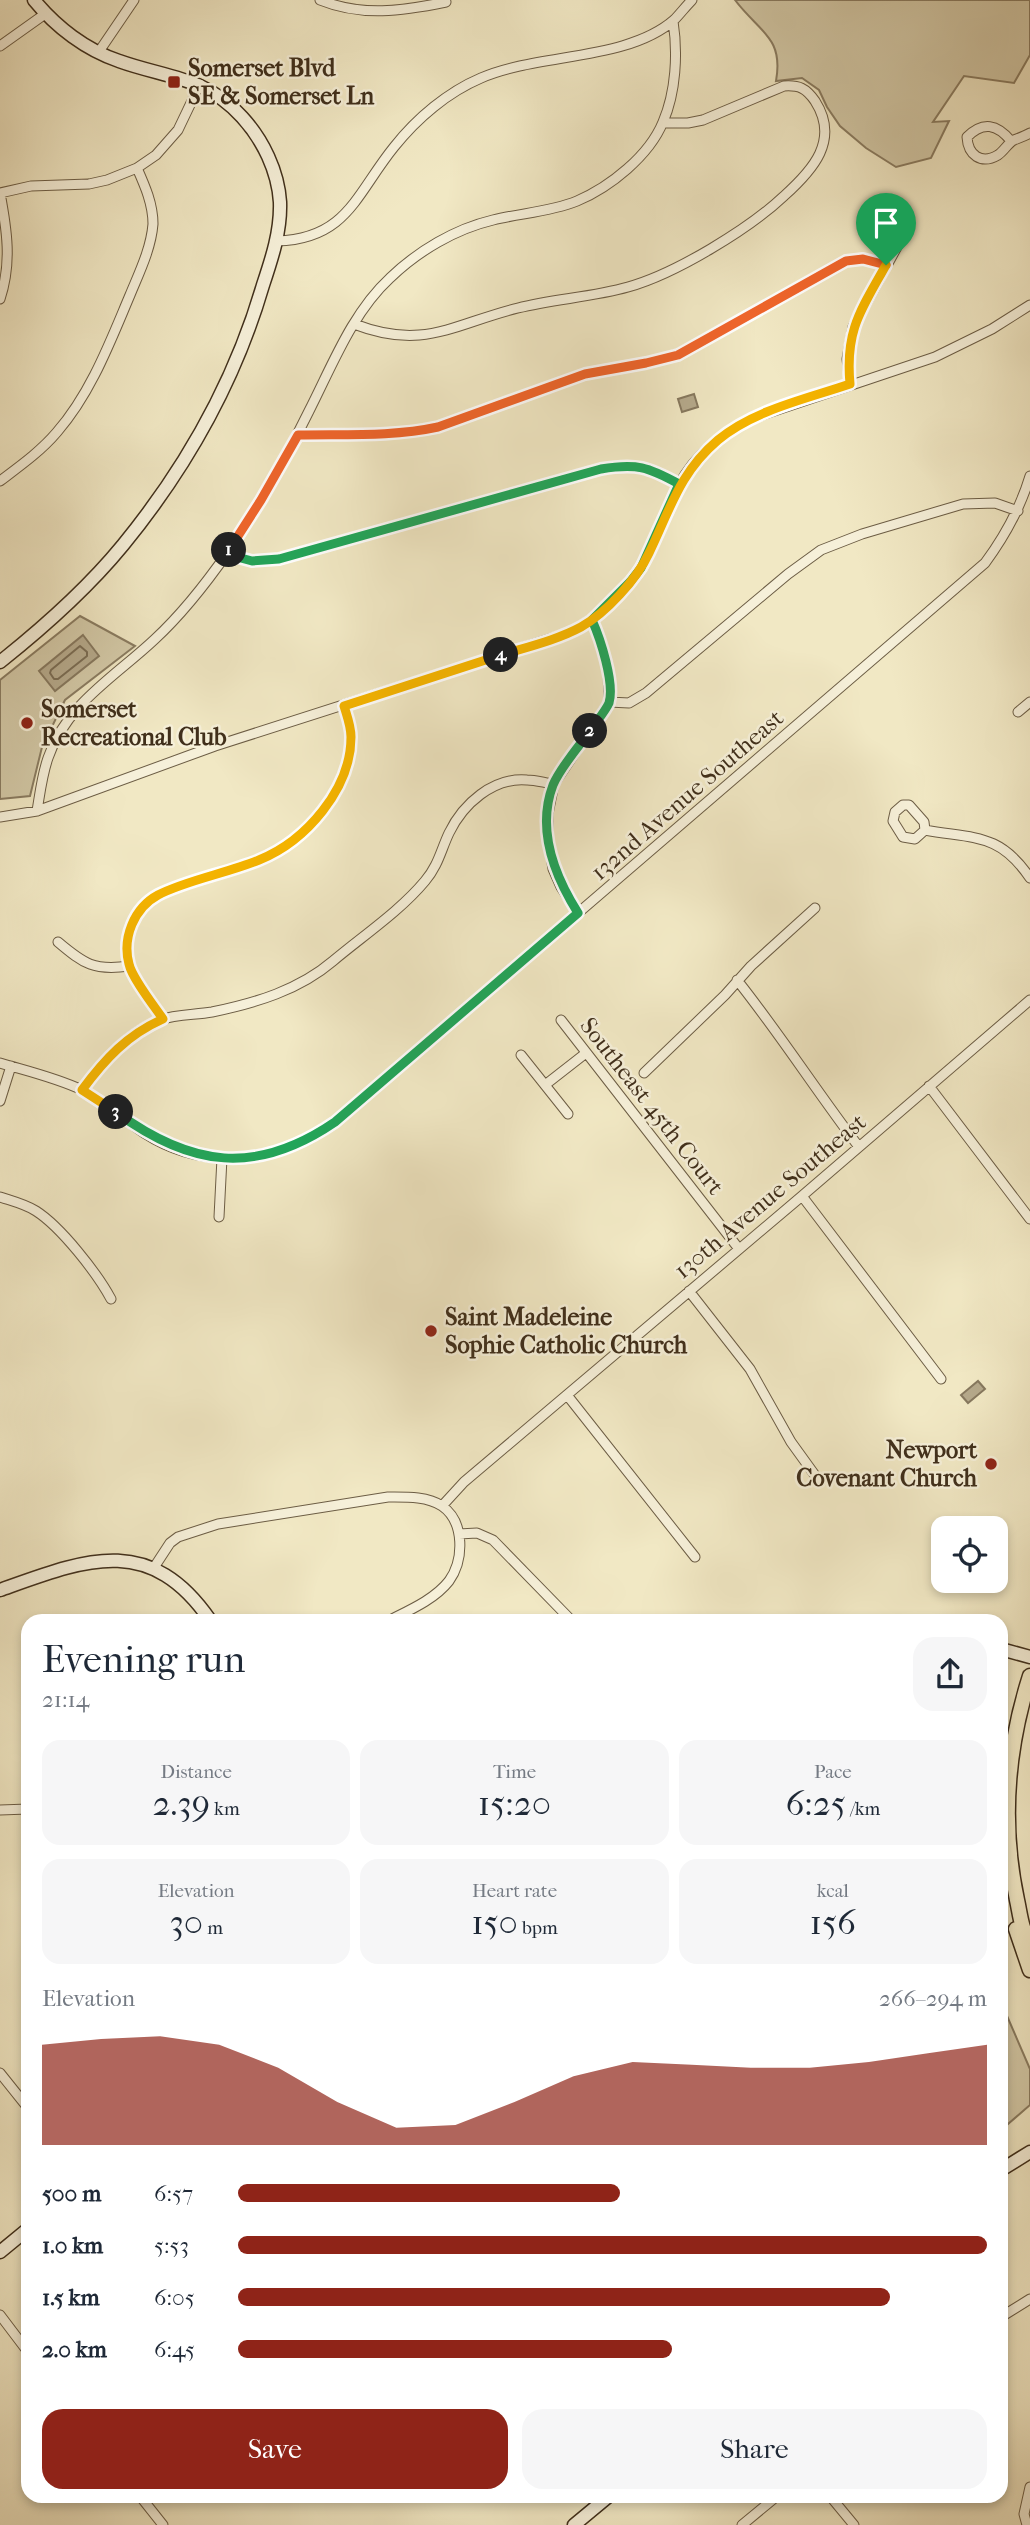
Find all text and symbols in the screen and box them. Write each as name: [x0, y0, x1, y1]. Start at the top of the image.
place label: Somerset Blvd SE & Somerset Ln: [188, 54, 375, 110]
marker: Somerset Blvd SE & Somerset Ln: [166, 74, 182, 90]
pin: [856, 193, 916, 265]
icon: arrive: [867, 204, 905, 242]
pin: 1: [212, 532, 246, 568]
text: 1: [225, 538, 232, 560]
pin: 4: [484, 638, 518, 672]
text: 4: [495, 643, 506, 665]
place label: Somerset Recreational Club: [41, 695, 227, 751]
street label: 132nd Avenue Southeast: [585, 704, 789, 886]
pin: 2: [572, 714, 608, 748]
marker: Somerset Recreational Club: [19, 715, 35, 731]
street label: Southeast 45th Court: [574, 1012, 730, 1200]
pin: 3: [99, 1094, 134, 1130]
text: 3: [112, 1100, 119, 1122]
street label: 130th Avenue Southeast: [668, 1107, 872, 1284]
place label: Saint Madeleine Sophie Catholic Church: [445, 1303, 688, 1359]
marker: Saint Madeleine Sophie Catholic Church: [423, 1323, 439, 1339]
place label: Newport Covenant Church: [796, 1436, 978, 1492]
marker: Newport Covenant Church: [983, 1456, 999, 1472]
map controls: [931, 1516, 1008, 1593]
button: locate: [931, 1516, 1008, 1593]
text: Evening run: [42, 1637, 245, 1682]
button: share: [913, 1637, 987, 1711]
text: 21:14: [42, 1686, 89, 1713]
text: Distance: [160, 1761, 232, 1783]
text: Time: [493, 1761, 536, 1783]
text: Pace: [814, 1761, 852, 1783]
text: 2.39: [153, 1783, 210, 1824]
text: 15:20: [478, 1783, 551, 1824]
text: 6:25: [785, 1783, 846, 1824]
text: km: [210, 1798, 240, 1820]
text: /km: [846, 1798, 880, 1820]
text: Elevation: [158, 1880, 235, 1902]
text: Heart rate: [472, 1880, 557, 1902]
text: kcal: [817, 1880, 849, 1902]
text: 30: [169, 1902, 203, 1943]
text: 150: [471, 1902, 518, 1943]
text: 156: [810, 1902, 856, 1943]
text: m: [203, 1917, 223, 1939]
text: bpm: [518, 1917, 558, 1939]
text: Elevation: [42, 1985, 135, 2012]
text: 266–294 m: [879, 1985, 987, 2012]
text: 500 m: [42, 2180, 101, 2207]
text: 6:57: [154, 2180, 193, 2207]
text: 1.0 km: [42, 2232, 103, 2259]
text: 5:53: [154, 2232, 189, 2259]
text: 1.5 km: [42, 2284, 100, 2311]
text: 6:05: [154, 2284, 195, 2311]
text: 2.0 km: [42, 2336, 107, 2363]
text: 6:45: [154, 2336, 195, 2363]
button: Save: [42, 2409, 508, 2489]
button: Share: [522, 2409, 987, 2489]

